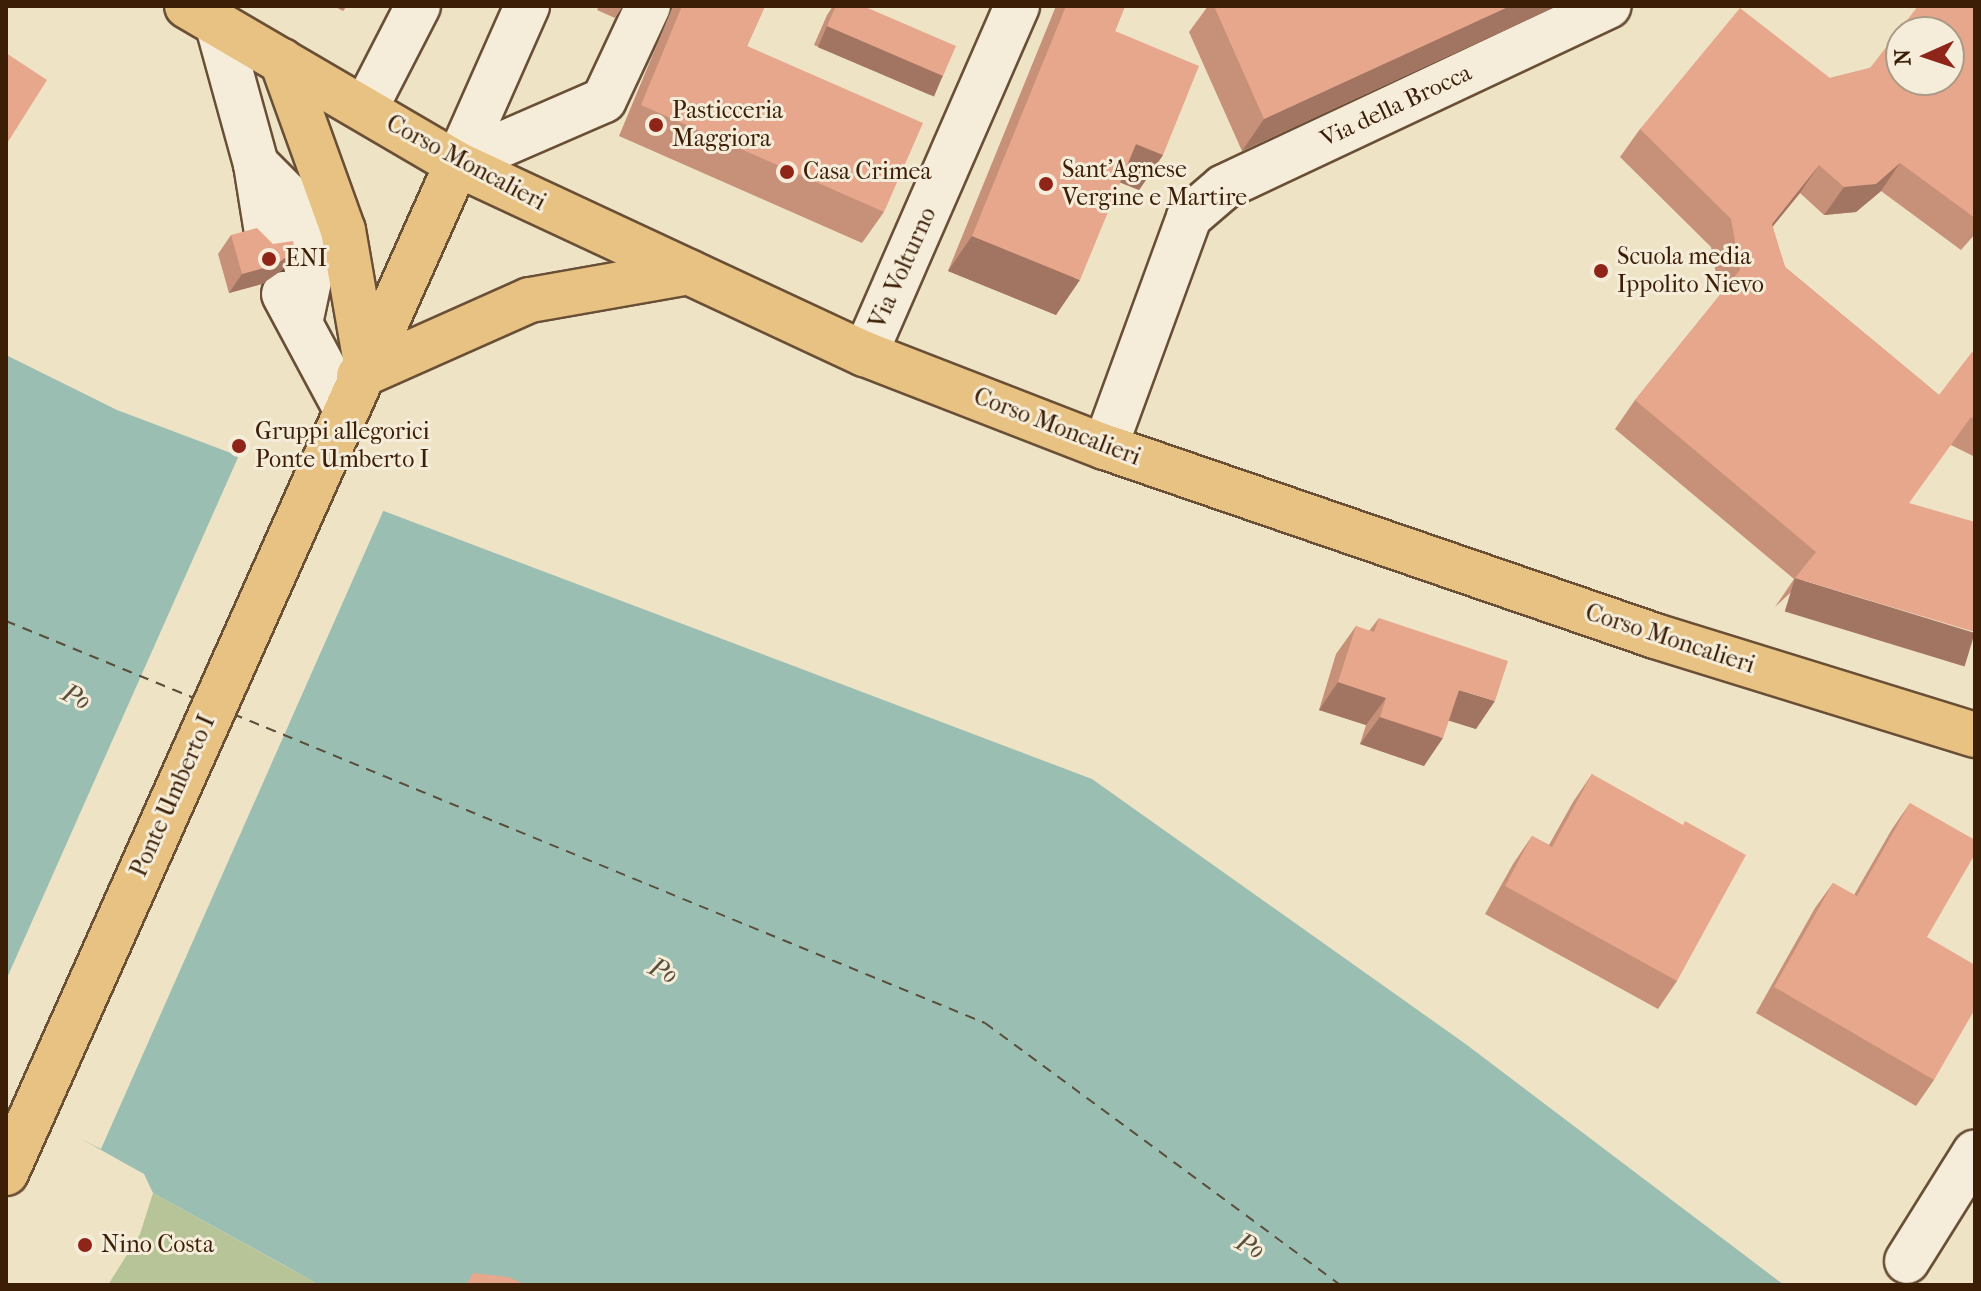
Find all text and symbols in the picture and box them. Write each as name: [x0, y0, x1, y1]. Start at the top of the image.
north arrow: [1885, 16, 1965, 96]
text: N: [1890, 48, 1916, 66]
street label: Via della Brocca: [1316, 58, 1476, 154]
place label: Pasticceria Maggiora: [672, 97, 783, 153]
street label: Corso Moncalieri: [381, 109, 551, 217]
marker: Pasticceria Maggiora: [647, 116, 665, 134]
place label: Sant'Agnese Vergine e Martire: [1062, 156, 1247, 212]
place label: Casa Crimea: [803, 158, 932, 186]
marker: Casa Crimea: [778, 163, 796, 181]
marker: Sant'Agnese Vergine e Martire: [1037, 175, 1055, 193]
street label: Via Volturno: [863, 203, 943, 333]
place label: Scuola media Ippolito Nievo: [1617, 243, 1764, 299]
place label: ENI: [285, 245, 327, 273]
marker: ENI: [260, 250, 278, 268]
marker: Scuola media Ippolito Nievo: [1592, 262, 1610, 280]
street label: Corso Moncalieri: [969, 382, 1145, 472]
place label: Gruppi allegorici Ponte Umberto I: [255, 418, 430, 474]
marker: Gruppi allegorici Ponte Umberto I: [230, 437, 248, 455]
street label: Corso Moncalieri: [1582, 598, 1758, 680]
water label: Po: [57, 677, 95, 717]
street label: Ponte Umberto I: [124, 711, 222, 881]
water label: Po: [644, 951, 682, 991]
water label: Po: [1231, 1226, 1269, 1266]
place label: Nino Costa: [101, 1231, 214, 1259]
marker: Nino Costa: [76, 1236, 94, 1254]

